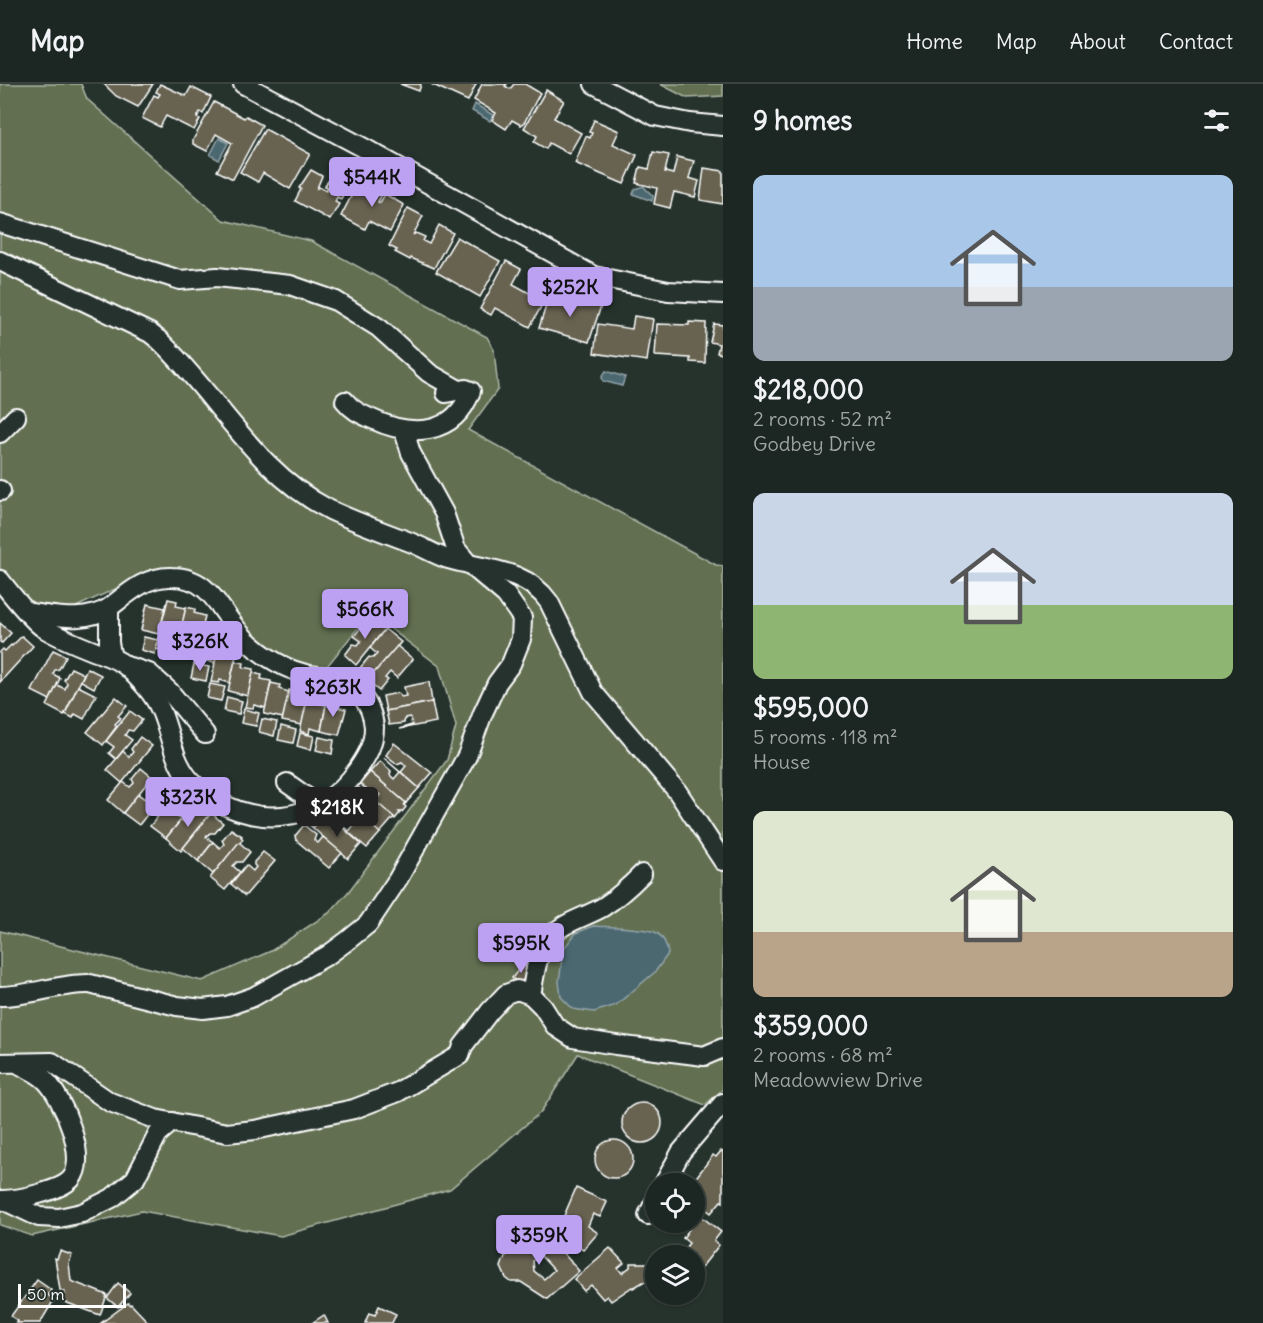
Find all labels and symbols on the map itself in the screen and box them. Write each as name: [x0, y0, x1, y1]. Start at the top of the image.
pin: $544K: [330, 157, 414, 208]
pin: $252K: [528, 267, 612, 318]
pin: $566K: [323, 589, 407, 640]
pin: $326K: [158, 621, 242, 672]
pin: $263K: [291, 667, 375, 718]
pin: $323K: [146, 777, 230, 828]
pin: $218K: [295, 787, 379, 838]
pin: $595K: [479, 923, 563, 974]
pin: $359K: [497, 1215, 581, 1266]
scale bar: [18, 1281, 126, 1308]

